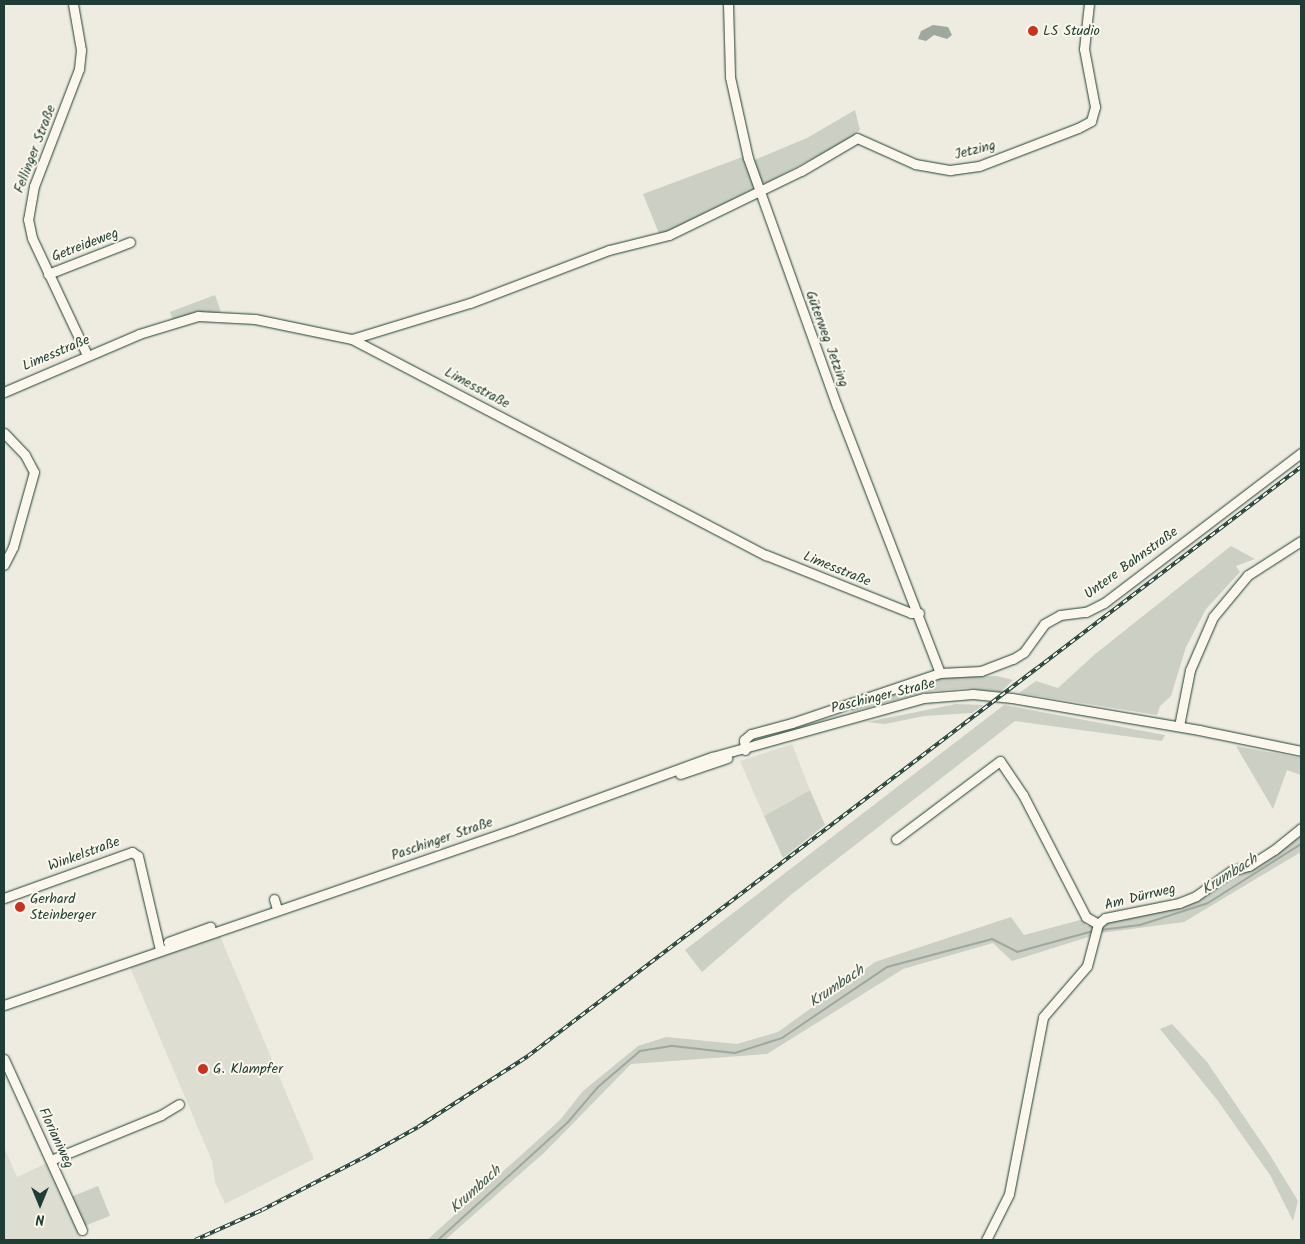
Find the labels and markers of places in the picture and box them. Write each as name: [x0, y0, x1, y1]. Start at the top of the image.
place label: LS Studio: [1043, 23, 1100, 39]
marker: LS Studio: [1027, 25, 1039, 37]
place label: Gerhard Steinberger: [30, 891, 96, 924]
marker: Gerhard Steinberger: [14, 901, 26, 913]
place label: G. Klampfer: [213, 1061, 283, 1077]
marker: G. Klampfer: [197, 1063, 209, 1075]

